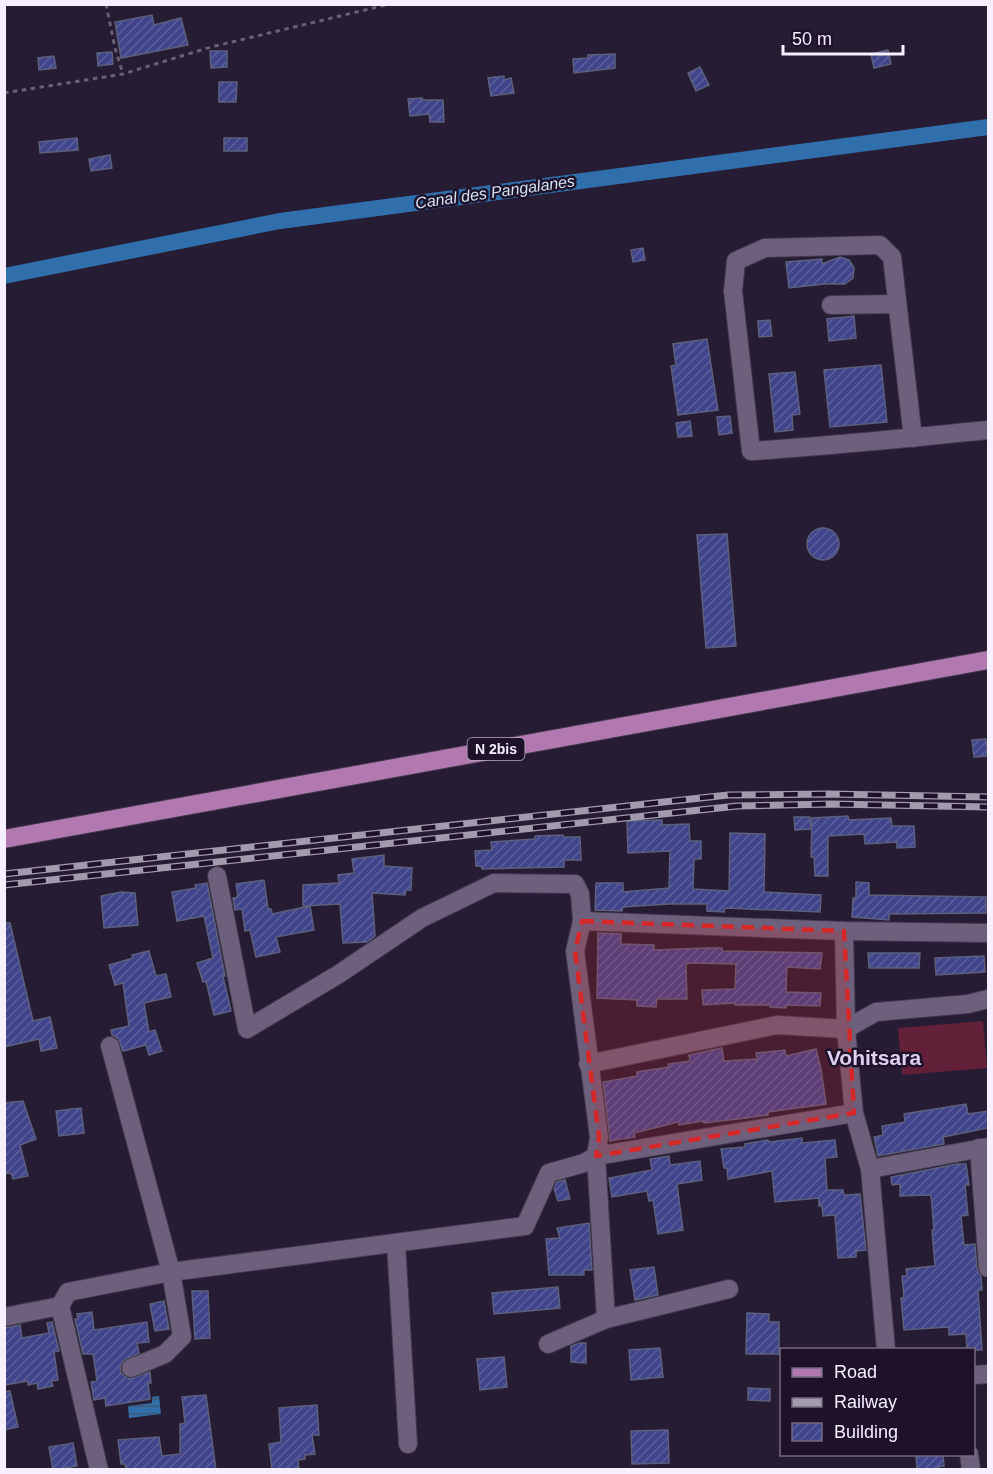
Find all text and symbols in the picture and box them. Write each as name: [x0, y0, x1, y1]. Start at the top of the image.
scale bar: [783, 18, 903, 56]
text: 50 m: [792, 29, 832, 49]
water label: Canal des Pangalanes: [414, 172, 576, 212]
road number: N 2bis: [468, 738, 524, 760]
district label: Vohitsara: [827, 1046, 921, 1069]
legend: [780, 1348, 975, 1456]
text: Road: [834, 1362, 877, 1382]
text: Railway: [834, 1392, 897, 1412]
text: Building: [834, 1422, 898, 1442]

